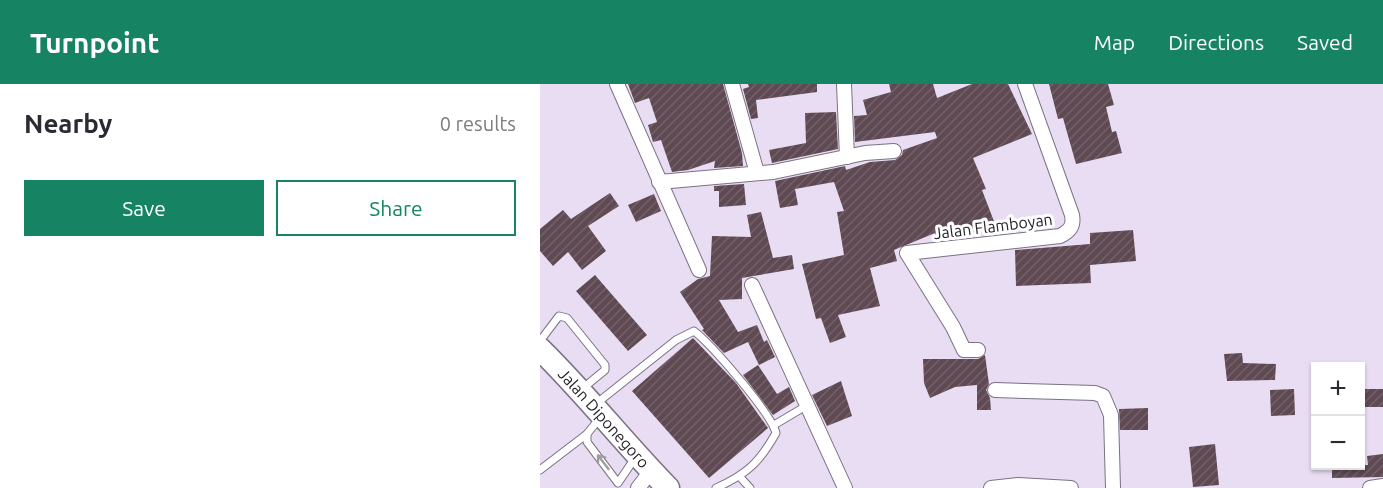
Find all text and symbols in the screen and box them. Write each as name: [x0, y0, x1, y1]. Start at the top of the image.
text: Turnpoint: [30, 27, 159, 58]
text: Map: [1094, 30, 1135, 54]
text: Directions: [1168, 30, 1264, 54]
text: Saved: [1297, 30, 1353, 54]
text: Nearby: [24, 109, 112, 138]
text: 0 results: [440, 112, 516, 135]
button: Save: [24, 180, 264, 236]
button: Share: [276, 180, 516, 236]
street label: Jalan Flamboyan: [932, 210, 1054, 242]
map controls: [1311, 362, 1365, 470]
button: +: [1311, 362, 1365, 416]
street label: Jalan Diponegoro: [555, 364, 653, 471]
button: −: [1311, 416, 1365, 470]
one-way arrow: [596, 455, 609, 471]

